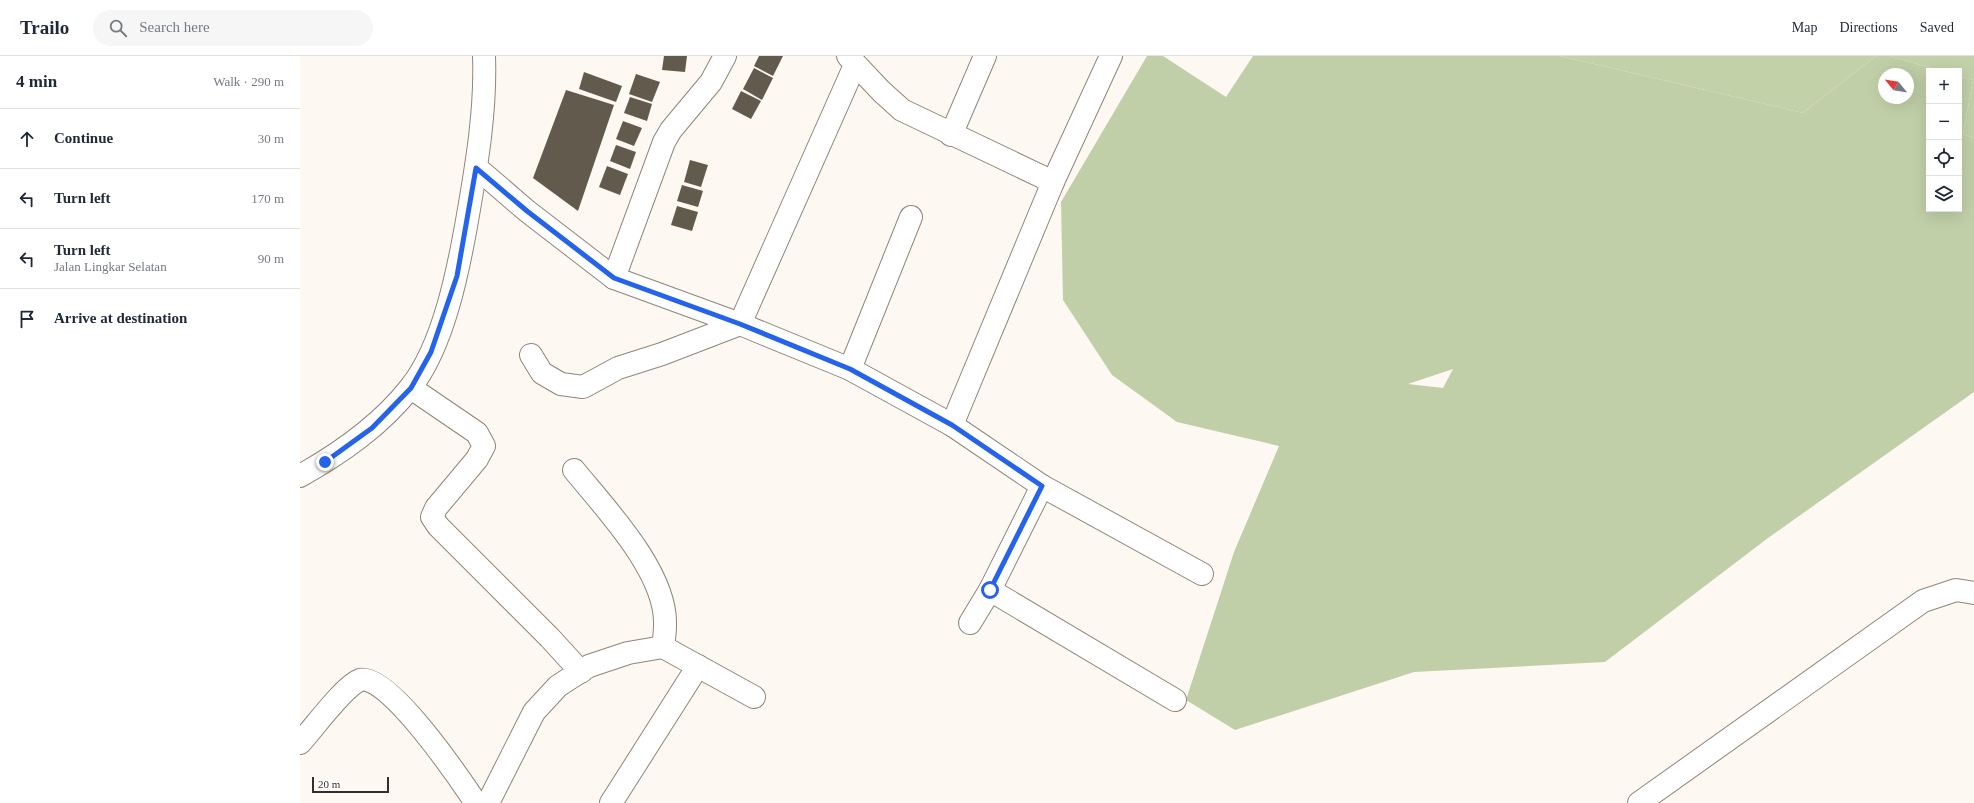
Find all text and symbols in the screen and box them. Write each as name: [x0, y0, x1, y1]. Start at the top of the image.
search box: [93, 10, 373, 46]
text: Trailo: [20, 17, 69, 38]
icon: search: [107, 17, 129, 39]
text: Search here: [139, 19, 210, 35]
text: Map: [1792, 20, 1817, 35]
text: Directions: [1839, 20, 1898, 35]
text: Saved: [1920, 20, 1954, 35]
north arrow: [1878, 68, 1914, 104]
map controls: [1926, 68, 1962, 212]
button: +: [1926, 68, 1962, 104]
text: 4 min: [16, 72, 57, 91]
text: Walk · 290 m: [213, 74, 284, 89]
button: −: [1926, 104, 1962, 140]
icon: ahead: [16, 128, 38, 150]
text: Continue: [54, 130, 113, 146]
text: 30 m: [258, 131, 284, 146]
button: locate: [1926, 140, 1962, 176]
button: layers: [1926, 176, 1962, 212]
icon: left: [16, 188, 38, 210]
text: Turn left: [54, 190, 111, 206]
text: 170 m: [251, 191, 284, 206]
text: Turn left: [54, 242, 111, 258]
icon: left: [16, 248, 38, 270]
text: 90 m: [258, 251, 284, 266]
text: Jalan Lingkar Selatan: [54, 259, 167, 274]
icon: arrive: [16, 308, 38, 330]
text: Arrive at destination: [54, 310, 187, 326]
route end: [316, 453, 334, 471]
route start: [981, 581, 999, 599]
scale bar: [312, 775, 389, 794]
text: 20 m: [318, 778, 340, 790]

